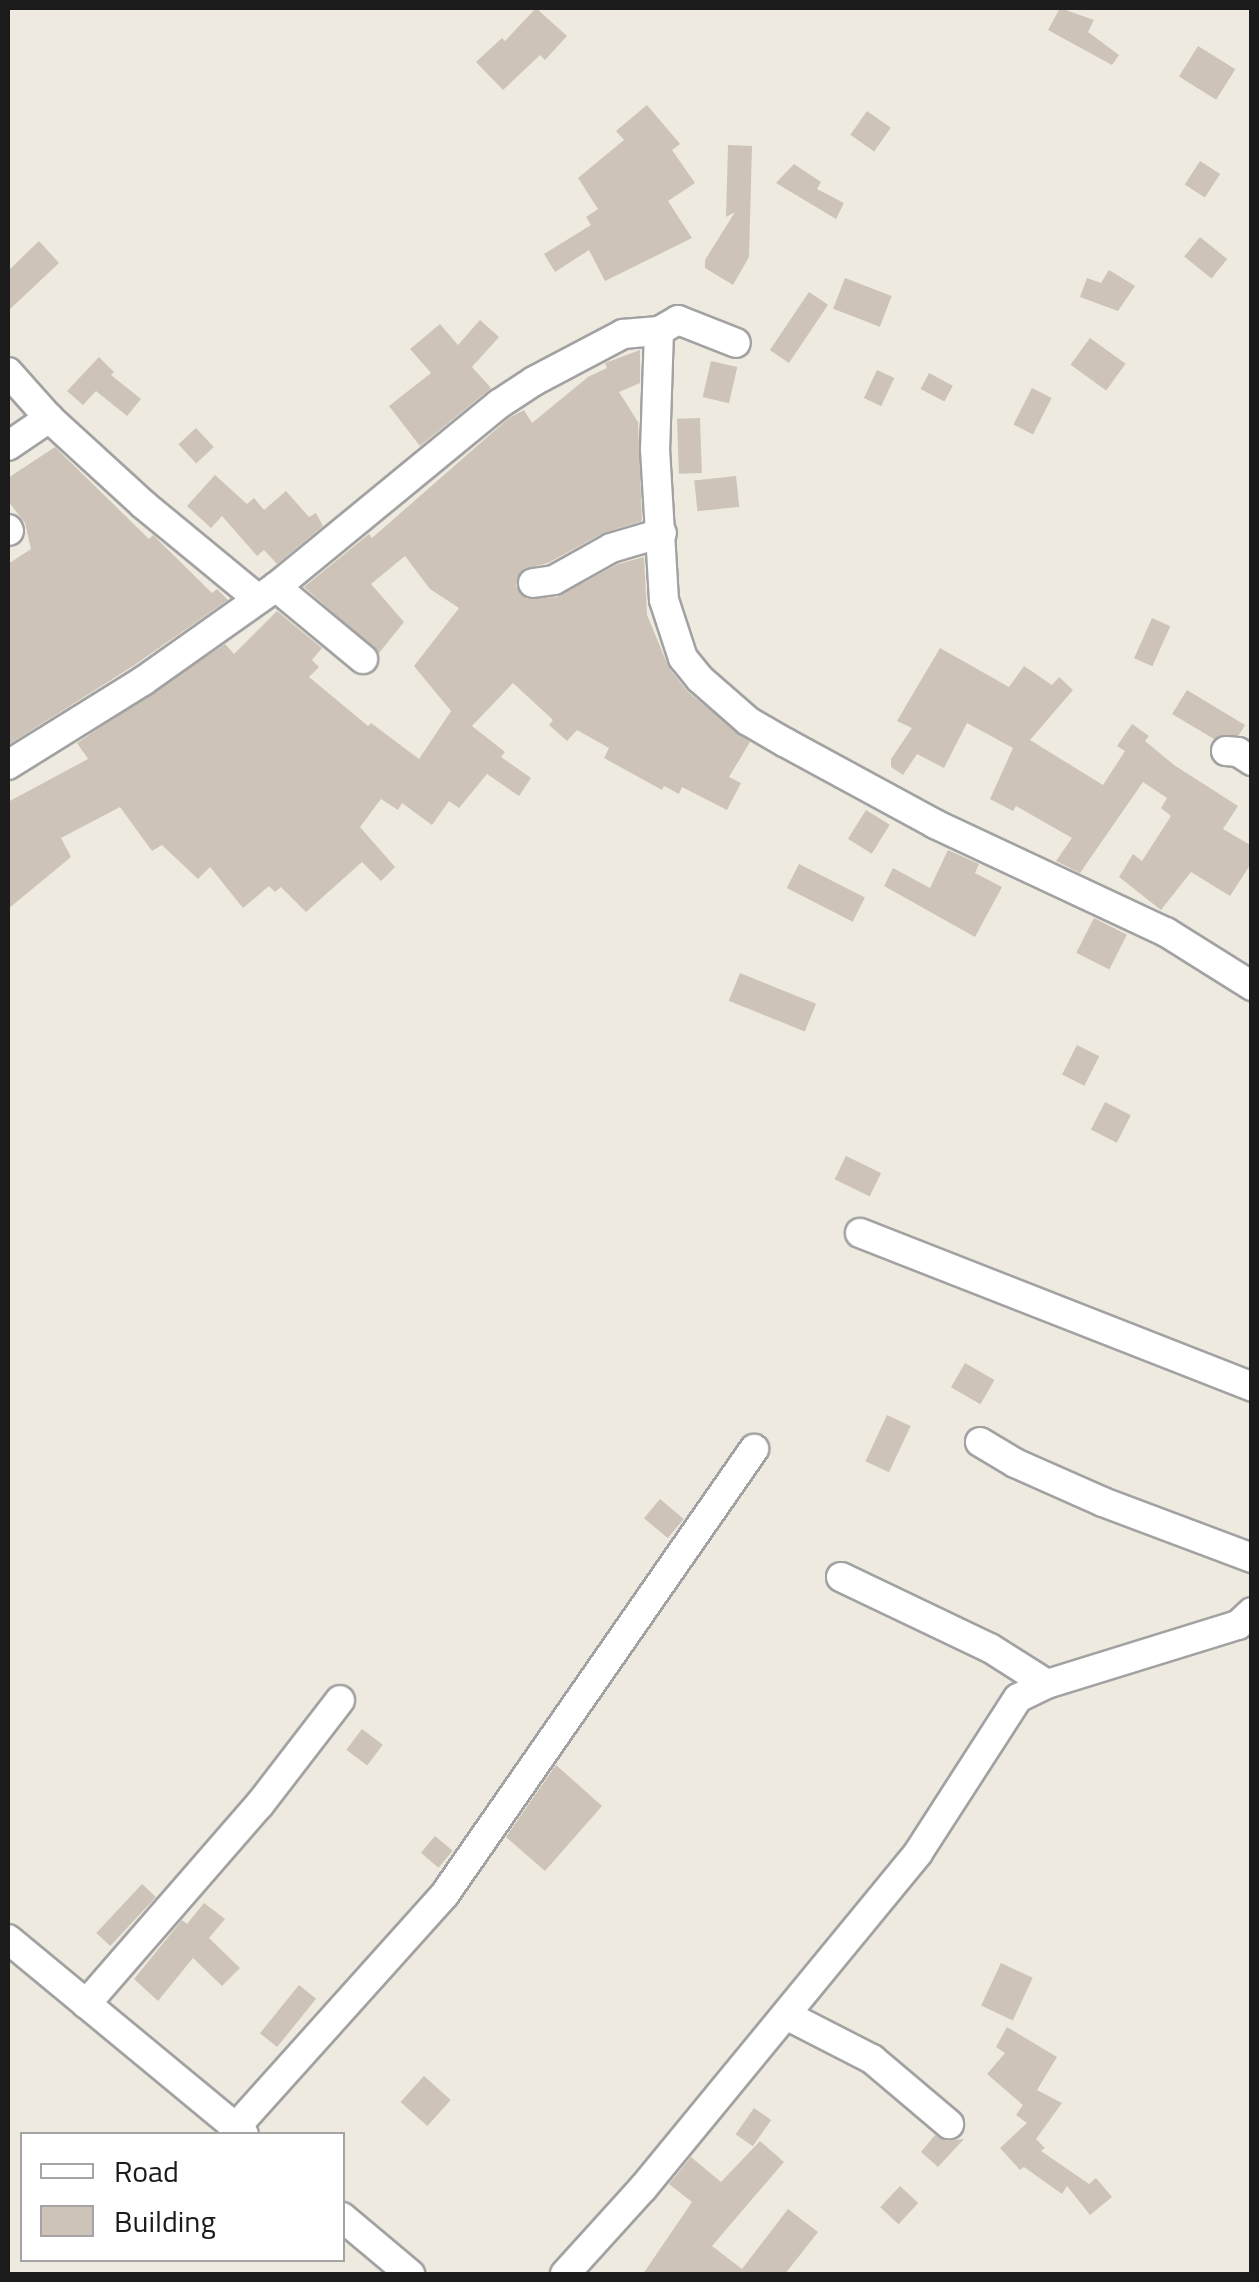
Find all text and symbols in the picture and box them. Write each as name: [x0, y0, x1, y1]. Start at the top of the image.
legend: [20, 2132, 345, 2262]
text: Road: [114, 2148, 179, 2194]
text: Building: [114, 2198, 216, 2244]

